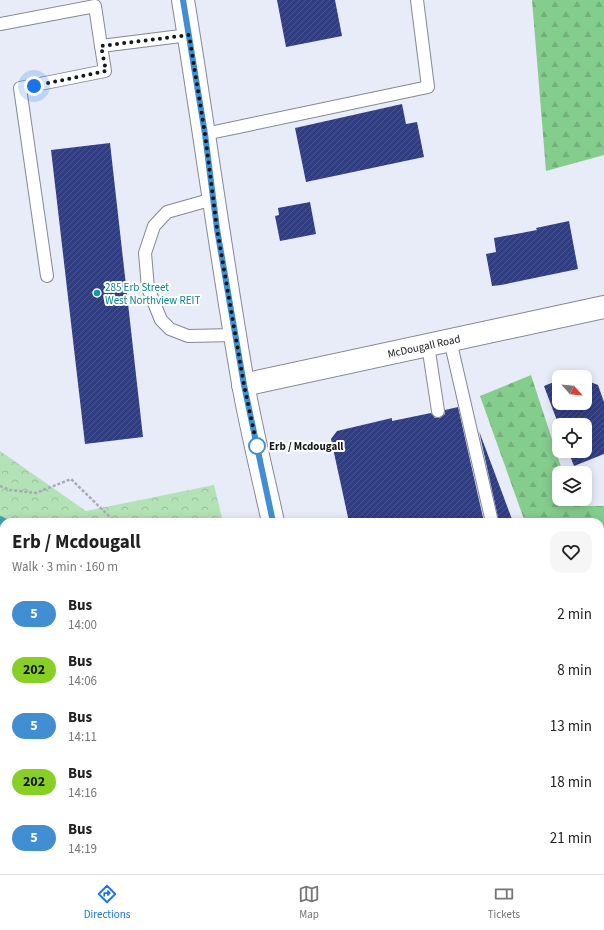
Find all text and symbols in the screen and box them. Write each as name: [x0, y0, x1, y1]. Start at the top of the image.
your location: [24, 76, 44, 96]
place label: 285 Erb Street West Northview REIT: [105, 280, 200, 308]
marker: 285 Erb Street West Northview REIT: [92, 288, 102, 298]
street label: McDougall Road: [386, 331, 462, 361]
north arrow: [552, 370, 592, 410]
map controls: [552, 370, 592, 506]
button: locate: [552, 418, 592, 458]
marker: Erb / Mcdougall: [248, 437, 266, 455]
place label: Erb / Mcdougall: [269, 439, 344, 454]
button: layers: [552, 466, 592, 506]
text: Erb / Mcdougall: [12, 529, 141, 556]
button: heart: [550, 531, 592, 573]
text: Walk · 3 min · 160 m: [12, 558, 118, 576]
text: Bus: [68, 595, 92, 616]
text: 5: [30, 604, 38, 624]
text: 2 min: [557, 604, 592, 625]
text: 14:00: [68, 616, 97, 634]
text: Bus: [68, 651, 92, 672]
text: 202: [23, 660, 45, 680]
text: 8 min: [557, 660, 592, 681]
text: 14:06: [68, 672, 97, 690]
text: Bus: [68, 707, 92, 728]
text: 5: [30, 716, 38, 736]
text: 13 min: [550, 716, 592, 737]
text: 14:11: [68, 728, 97, 746]
text: Bus: [68, 763, 92, 784]
text: 202: [23, 772, 45, 792]
text: 18 min: [550, 772, 592, 793]
text: 14:16: [68, 784, 97, 802]
text: Bus: [68, 819, 92, 840]
text: 5: [30, 828, 38, 848]
text: 21 min: [550, 828, 592, 849]
text: 14:19: [68, 840, 97, 858]
tab: Directions: [84, 883, 130, 922]
tab: Map: [298, 883, 320, 922]
tab: Tickets: [488, 883, 520, 922]

